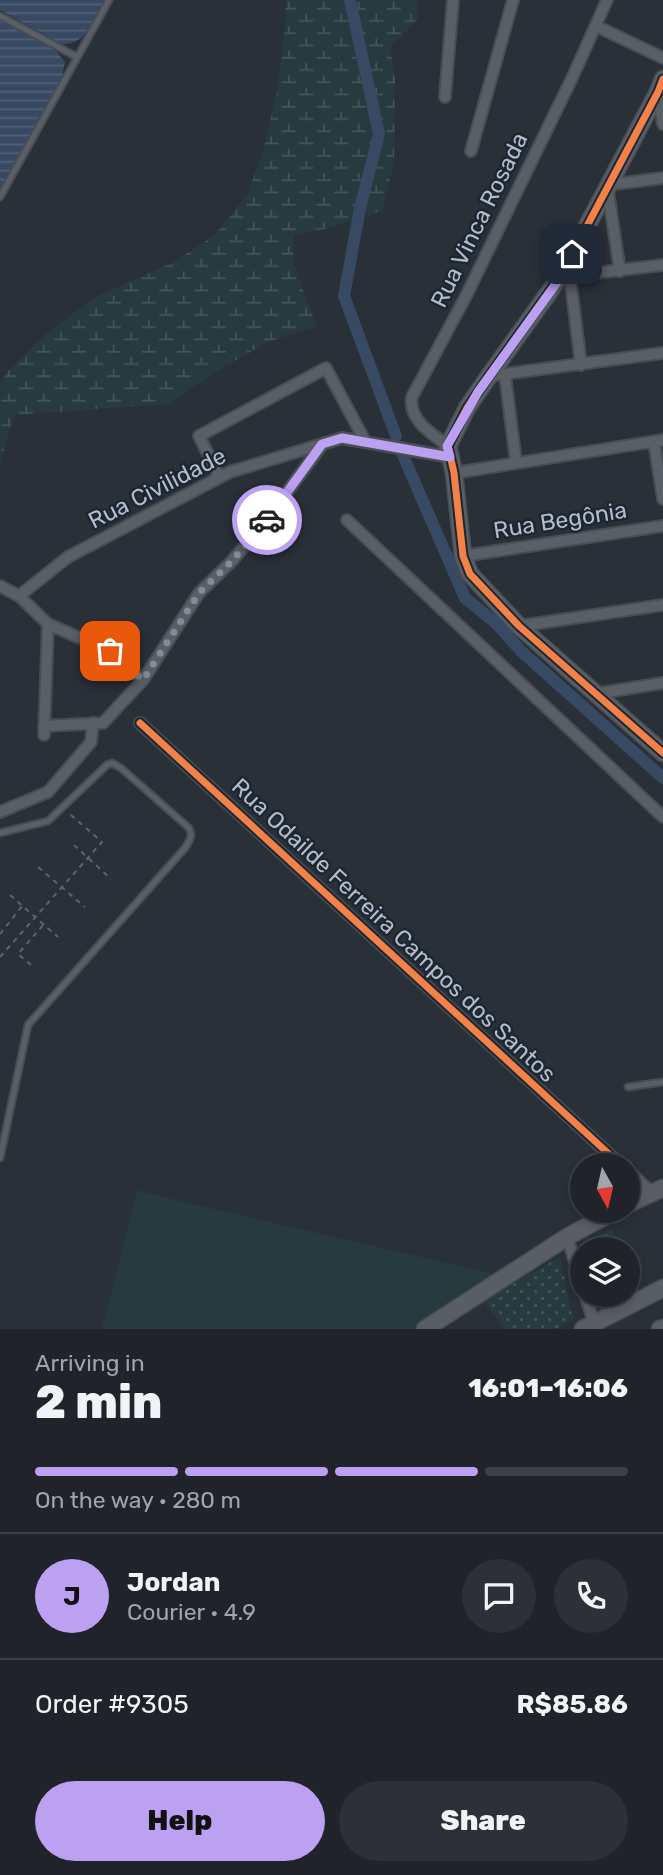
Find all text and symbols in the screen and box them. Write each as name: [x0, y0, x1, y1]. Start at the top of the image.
street label: Rua Vinca Rosada: [425, 128, 533, 312]
pin: [542, 224, 602, 284]
icon: home: [553, 235, 591, 273]
street label: Rua Civilidade: [84, 441, 230, 535]
courier: [232, 485, 302, 555]
street label: Rua Begônia: [491, 496, 629, 544]
icon: car: [248, 501, 286, 539]
pin: [80, 621, 140, 681]
icon: bag: [91, 632, 129, 670]
street label: Rua Odailde Ferreira Campos dos Santos: [226, 772, 562, 1088]
north arrow: [570, 1153, 640, 1223]
map controls: [570, 1153, 640, 1307]
button: layers: [570, 1237, 640, 1307]
text: Arriving in: [35, 1349, 145, 1377]
text: 16:01–16:06: [468, 1373, 628, 1404]
text: 2 min: [35, 1375, 162, 1430]
text: On the way · 280 m: [35, 1486, 241, 1514]
button: chat: [462, 1559, 536, 1633]
button: phone: [554, 1559, 628, 1633]
text: Jordan: [127, 1567, 220, 1598]
text: J: [63, 1581, 81, 1612]
text: Courier · 4.9: [127, 1598, 256, 1626]
text: Order #9305: [35, 1689, 189, 1720]
text: R$85.86: [517, 1689, 628, 1720]
button: Help: [35, 1781, 325, 1861]
button: Share: [339, 1781, 628, 1861]

